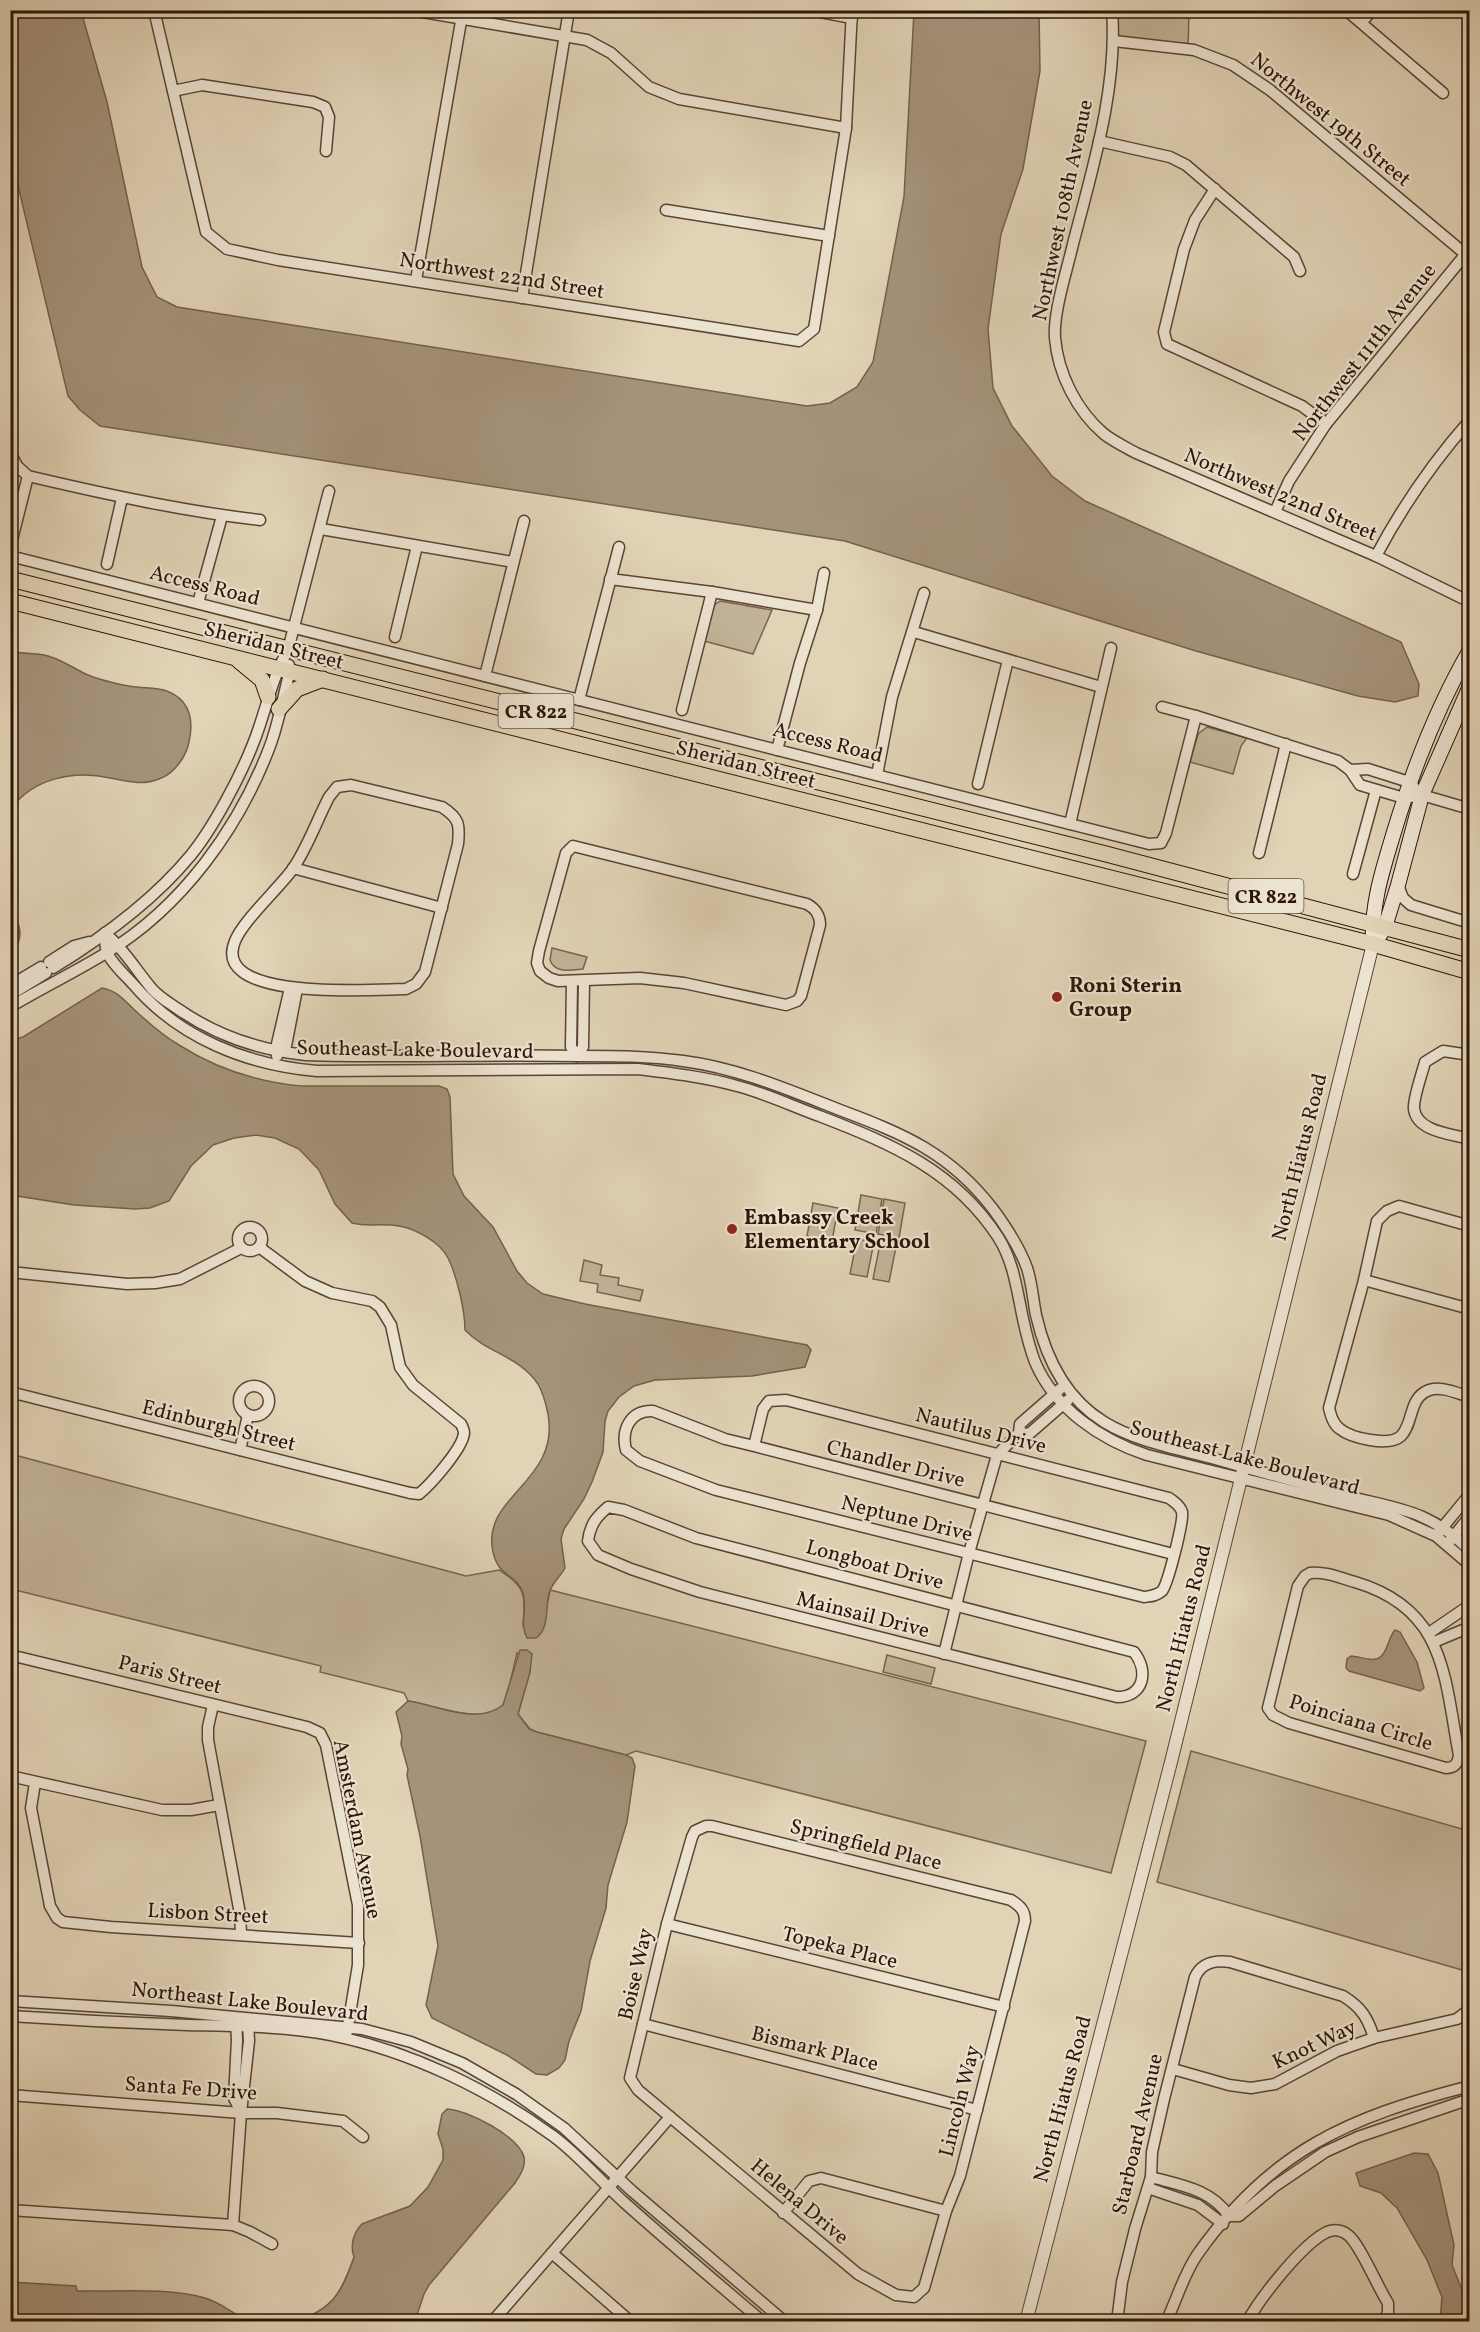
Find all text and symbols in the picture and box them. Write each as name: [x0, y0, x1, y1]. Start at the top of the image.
street label: Northwest 19th Street: [1243, 46, 1417, 194]
street label: Northwest 108th Avenue: [1026, 97, 1101, 324]
street label: Northwest 22nd Street: [397, 246, 606, 307]
street label: Northwest 111th Avenue: [1287, 258, 1444, 448]
street label: Northwest 22nd Street: [1179, 442, 1382, 549]
street label: Access Road: [146, 559, 263, 614]
street label: Sheridan Street: [201, 615, 347, 678]
road number: CR 822: [498, 694, 574, 728]
street label: Access Road: [769, 716, 886, 771]
street label: Sheridan Street: [673, 734, 819, 797]
road number: CR 822: [1228, 879, 1304, 913]
place label: Roni Sterin Group: [1069, 972, 1182, 1025]
marker: Roni Sterin Group: [1050, 990, 1064, 1004]
street label: Southeast Lake Boulevard: [296, 1034, 534, 1067]
street label: North Hiatus Road: [1266, 1071, 1335, 1244]
place label: Embassy Creek Elementary School: [744, 1204, 930, 1257]
marker: Embassy Creek Elementary School: [725, 1222, 739, 1236]
street label: Edinburgh Street: [138, 1393, 299, 1460]
street label: Nautilus Drive: [912, 1401, 1049, 1462]
street label: Southeast Lake Boulevard: [1126, 1414, 1363, 1503]
street label: Chandler Drive: [823, 1433, 968, 1496]
street label: Neptune Drive: [838, 1489, 976, 1550]
street label: Longboat Drive: [802, 1533, 947, 1598]
street label: North Hiatus Road: [1150, 1542, 1219, 1715]
street label: Mainsail Drive: [793, 1585, 932, 1646]
street label: Paris Street: [115, 1649, 225, 1702]
street label: Poinciana Circle: [1285, 1688, 1436, 1759]
street label: Amsterdam Avenue: [325, 1737, 388, 1921]
street label: Springfield Place: [787, 1813, 945, 1878]
street label: Lisbon Street: [146, 1897, 269, 1932]
street label: Topeka Place: [779, 1920, 901, 1977]
street label: Boise Way: [612, 1925, 661, 2023]
street label: Northeast Lake Boulevard: [130, 1976, 370, 2029]
street label: North Hiatus Road: [1027, 2013, 1100, 2186]
street label: Knot Way: [1268, 2013, 1362, 2077]
street label: Bismark Place: [748, 2020, 881, 2079]
street label: Lincoln Way: [933, 2042, 988, 2160]
street label: Starboard Avenue: [1106, 2051, 1171, 2218]
street label: Santa Fe Drive: [124, 2070, 258, 2109]
street label: Helena Drive: [744, 2152, 855, 2252]

